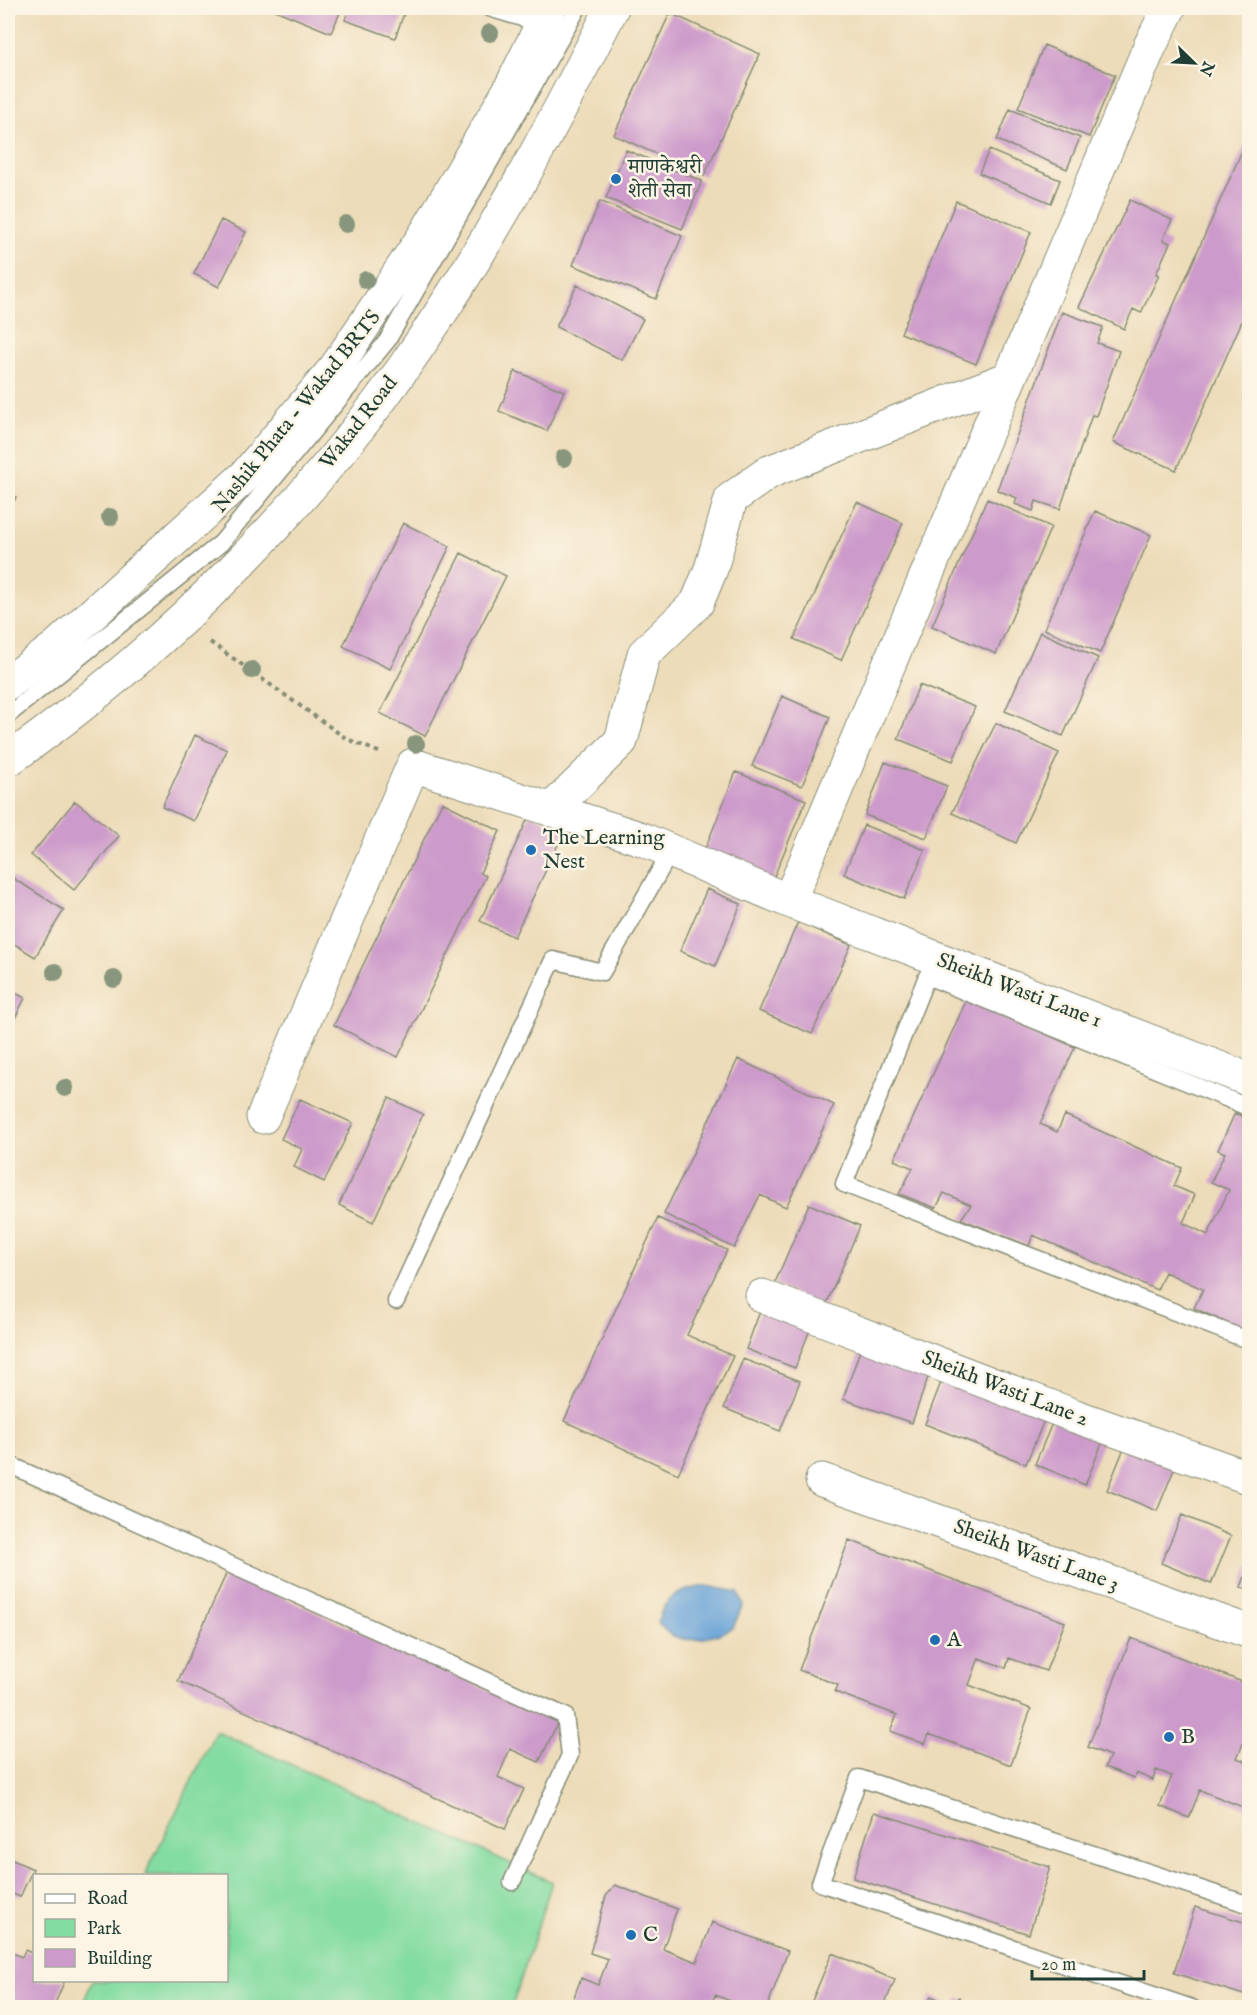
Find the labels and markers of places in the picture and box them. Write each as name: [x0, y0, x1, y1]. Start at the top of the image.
place label: माणकेश्वरी शेती सेवा: [627, 154, 703, 205]
marker: माणकेश्वरी शेती सेवा: [609, 172, 623, 186]
place label: The Learning Nest: [543, 825, 665, 876]
marker: The Learning Nest: [524, 843, 538, 857]
place label: A: [946, 1627, 962, 1654]
marker: A: [928, 1633, 942, 1647]
place label: B: [1181, 1724, 1195, 1751]
marker: B: [1162, 1730, 1176, 1744]
place label: C: [643, 1922, 658, 1949]
marker: C: [624, 1928, 638, 1942]

